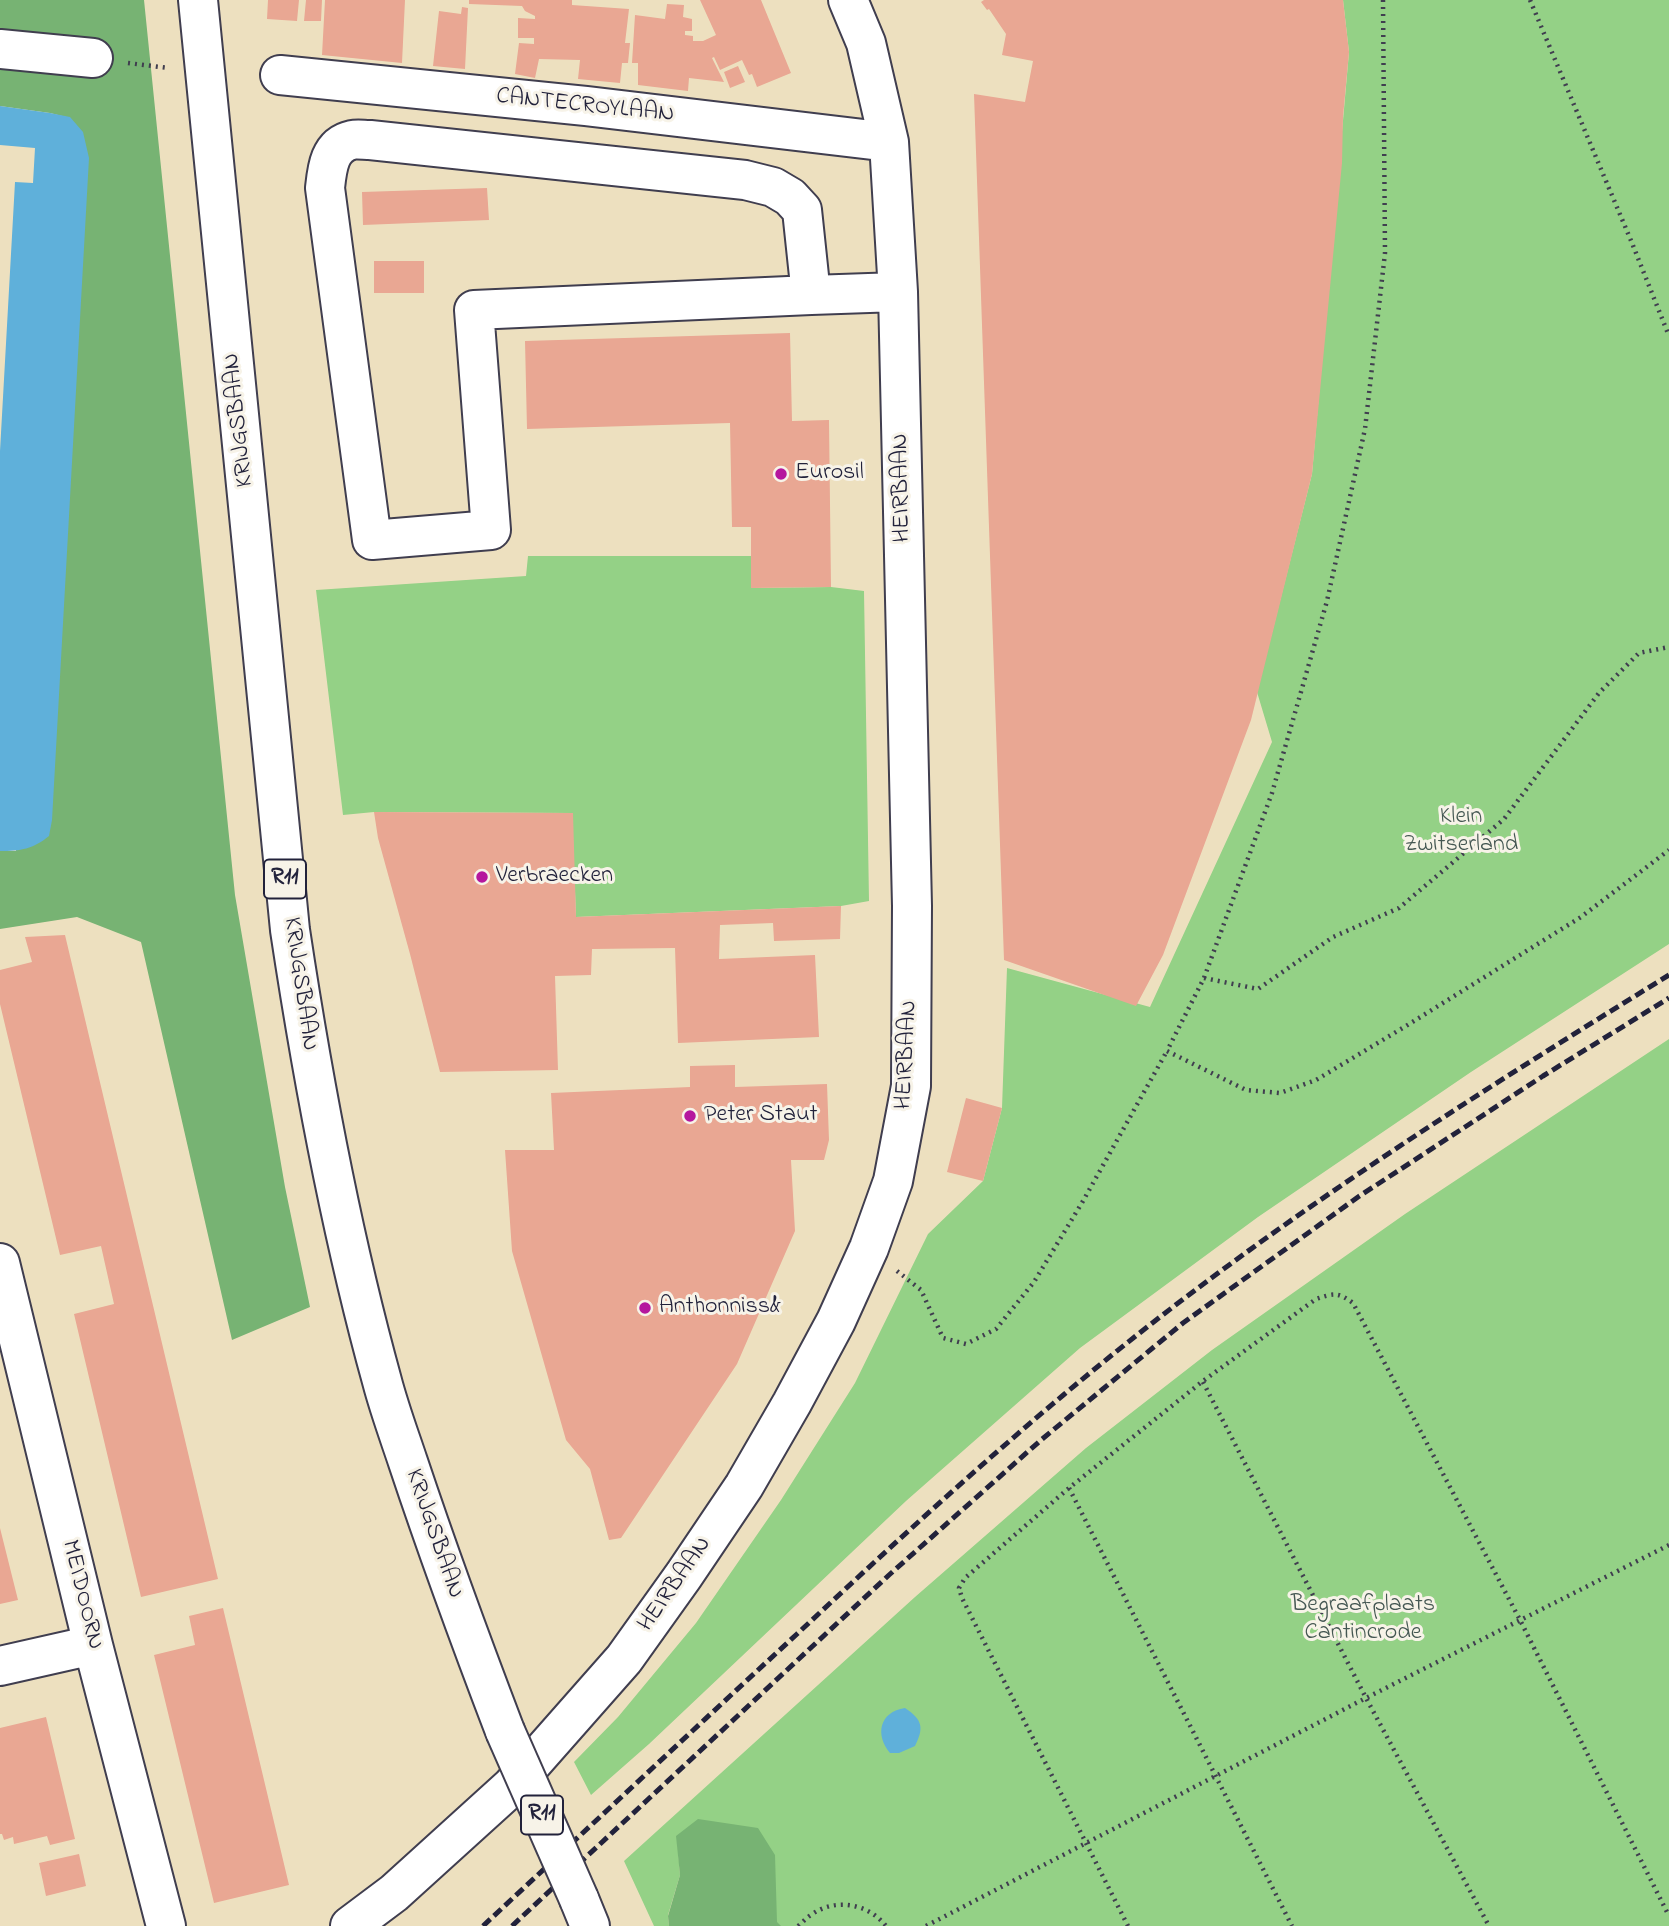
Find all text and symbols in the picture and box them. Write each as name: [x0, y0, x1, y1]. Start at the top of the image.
street label: CANTECROYLAAN: [495, 83, 675, 131]
street label: KRIJGSBAAN: [219, 352, 261, 488]
street label: HEIRBAAN: [888, 433, 918, 543]
place label: Eurosil: [795, 460, 864, 488]
marker: Eurosil: [773, 466, 789, 482]
park label: Klein Zwitserland: [1404, 804, 1518, 860]
road number: R11: [264, 860, 306, 898]
place label: Verbraecken: [496, 863, 613, 891]
marker: Verbraecken: [474, 869, 490, 885]
street label: KRIJGSBAAN: [275, 915, 323, 1053]
street label: HEIRBAAN: [891, 1000, 925, 1110]
place label: Peter Staut: [704, 1102, 818, 1130]
marker: Peter Staut: [682, 1108, 698, 1124]
place label: Anthonniss&: [659, 1294, 781, 1322]
marker: Anthonniss&: [637, 1300, 653, 1316]
street label: KRIJGSBAAN: [397, 1466, 469, 1602]
street label: HEIRBAAN: [633, 1532, 719, 1638]
street label: MEIDOORN: [53, 1537, 109, 1653]
park label: Begraafplaats Cantincrode: [1291, 1592, 1435, 1648]
road number: R11: [521, 1796, 563, 1834]

